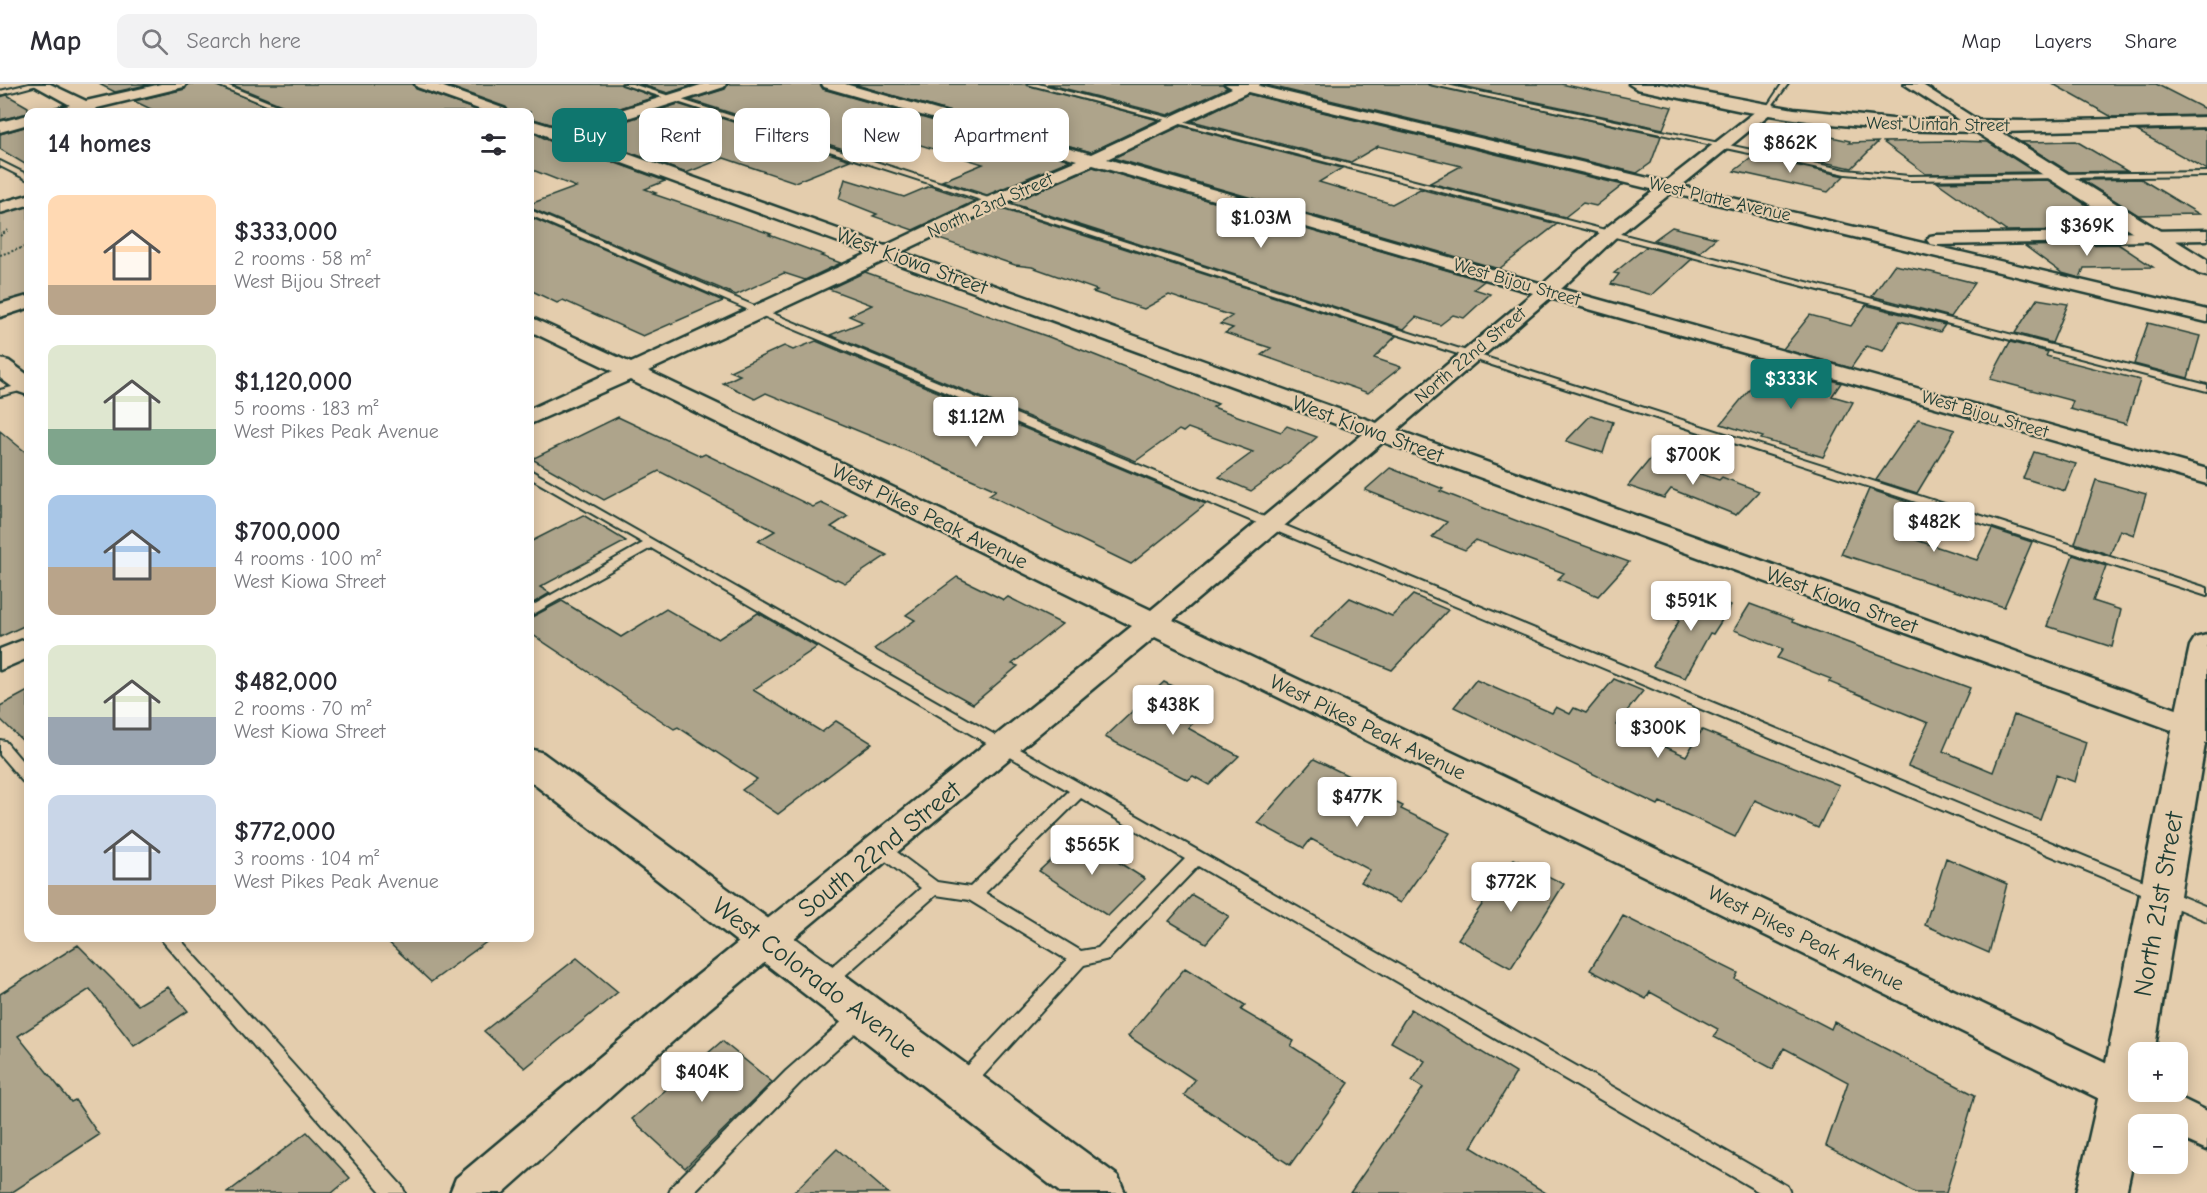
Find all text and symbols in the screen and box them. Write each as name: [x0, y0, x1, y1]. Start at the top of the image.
search box: [117, 14, 537, 68]
text: Map: [30, 25, 81, 57]
icon: search: [138, 25, 171, 58]
text: Search here: [186, 28, 301, 54]
text: Map: [1962, 29, 2001, 53]
text: Layers: [2034, 29, 2092, 53]
text: Share: [2125, 29, 2177, 53]
chip: Buy: [552, 108, 627, 162]
chip: Rent: [639, 108, 722, 162]
chip: Filters: [734, 108, 830, 162]
chip: New: [842, 108, 921, 162]
chip: Apartment: [933, 108, 1069, 162]
street label: West Uintah Street: [1866, 113, 2011, 136]
pin: $862K: [1748, 123, 1832, 174]
icon: filters: [477, 128, 510, 161]
text: 14 homes: [48, 129, 151, 159]
text: $862K: [1763, 131, 1817, 154]
street label: North 23rd Street: [924, 168, 1057, 243]
street label: West Platte Avenue: [1647, 173, 1793, 226]
pin: $1.03M: [1212, 198, 1310, 249]
text: $1.03M: [1231, 206, 1291, 229]
pin: $369K: [2045, 206, 2129, 257]
text: $369K: [2060, 214, 2114, 237]
text: $333,000: [234, 217, 338, 247]
icon: home: [96, 219, 168, 291]
street label: West Kiowa Street: [833, 223, 992, 300]
text: 2 rooms · 58 m²: [234, 247, 371, 270]
street label: West Bijou Street: [1451, 254, 1584, 311]
text: West Bijou Street: [234, 270, 380, 293]
street label: North 22nd Street: [1410, 302, 1531, 408]
pin: $333K: [1749, 359, 1833, 410]
text: $1,120,000: [234, 367, 352, 397]
text: $333K: [1765, 367, 1817, 390]
icon: home: [96, 369, 168, 441]
street label: West Bijou Street: [1919, 386, 2052, 443]
street label: West Kiowa Street: [1289, 391, 1448, 468]
text: 5 rooms · 183 m²: [234, 397, 379, 420]
pin: $1.12M: [927, 397, 1025, 448]
text: $1.12M: [947, 405, 1005, 428]
text: West Pikes Peak Avenue: [234, 420, 439, 443]
pin: $700K: [1651, 435, 1735, 486]
text: $700K: [1665, 443, 1721, 466]
street label: West Pikes Peak Avenue: [828, 458, 1032, 574]
pin: $482K: [1892, 502, 1976, 553]
text: $482K: [1908, 510, 1960, 533]
text: $700,000: [234, 517, 341, 547]
icon: home: [96, 519, 168, 591]
text: 4 rooms · 100 m²: [234, 547, 381, 570]
street label: West Kiowa Street: [1763, 562, 1922, 639]
text: West Kiowa Street: [234, 570, 386, 593]
pin: $591K: [1649, 581, 1733, 632]
text: $591K: [1665, 589, 1717, 612]
text: $482,000: [234, 667, 338, 697]
icon: home: [96, 669, 168, 741]
street label: West Pikes Peak Avenue: [1266, 669, 1470, 785]
pin: $438K: [1131, 685, 1215, 736]
text: $438K: [1147, 693, 1199, 716]
text: 2 rooms · 70 m²: [234, 697, 371, 720]
pin: $300K: [1616, 708, 1700, 759]
text: $300K: [1630, 716, 1686, 739]
text: West Kiowa Street: [234, 720, 386, 743]
street label: South 22nd Street: [792, 774, 968, 925]
pin: $477K: [1315, 777, 1399, 828]
text: $477K: [1332, 785, 1382, 808]
street label: North 21st Street: [2128, 808, 2190, 999]
text: $772,000: [234, 817, 336, 847]
icon: home: [96, 819, 168, 891]
pin: $565K: [1050, 825, 1134, 876]
text: $565K: [1065, 833, 1120, 856]
text: 3 rooms · 104 m²: [234, 847, 379, 870]
pin: $772K: [1469, 862, 1553, 913]
text: West Pikes Peak Avenue: [234, 870, 439, 893]
text: $772K: [1485, 870, 1537, 893]
street label: West Pikes Peak Avenue: [1704, 880, 1908, 996]
street label: West Colorado Avenue: [706, 891, 923, 1065]
map controls: [2128, 1042, 2188, 1174]
button: +: [2128, 1042, 2188, 1102]
pin: $404K: [660, 1052, 744, 1103]
text: $404K: [675, 1060, 729, 1083]
button: −: [2128, 1114, 2188, 1174]

